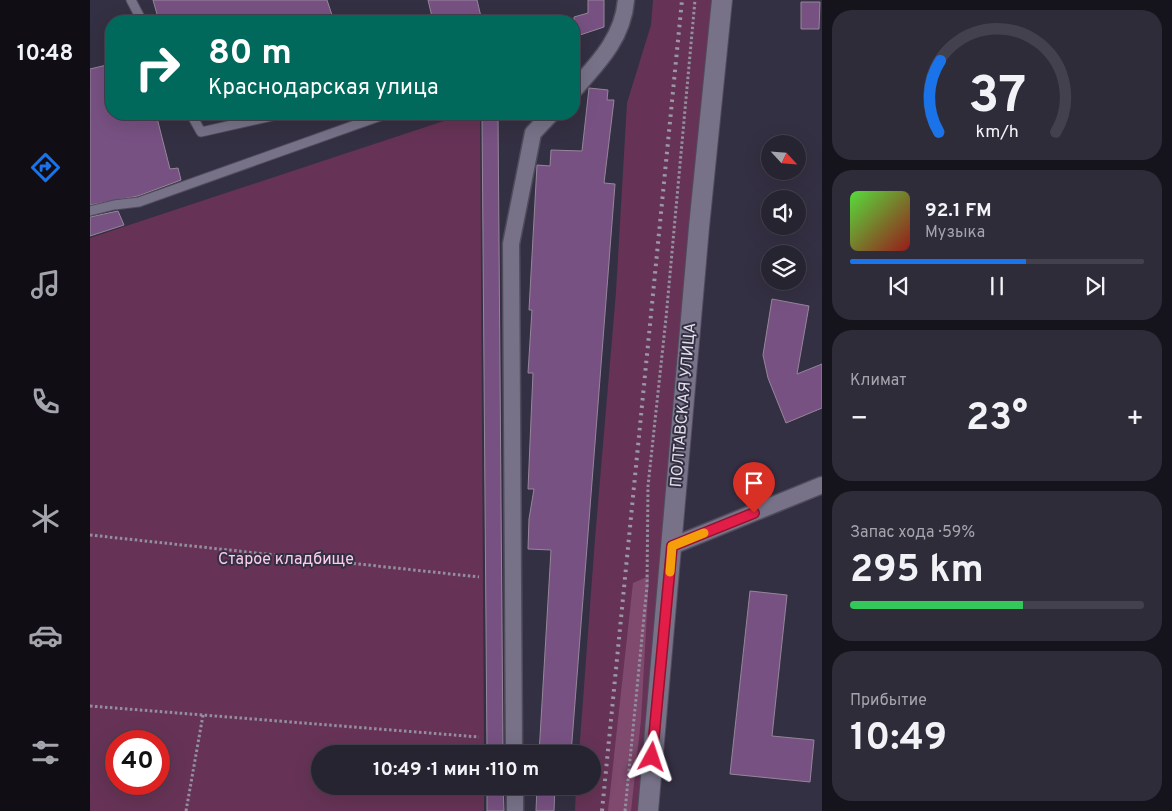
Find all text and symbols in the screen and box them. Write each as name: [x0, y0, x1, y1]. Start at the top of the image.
text: 80 m: [208, 32, 292, 76]
icon: right: [125, 35, 190, 100]
text: 10:48: [17, 41, 73, 68]
text: 37: [968, 65, 1026, 131]
text: Краснодарская улица: [208, 75, 439, 102]
text: km/h: [975, 121, 1019, 144]
north arrow: [761, 135, 806, 180]
map controls: [761, 135, 806, 290]
icon: directions: [28, 150, 63, 185]
button: sound: [761, 190, 806, 235]
text: 92.1 FM: [925, 199, 992, 223]
text: Музыка: [925, 223, 985, 243]
button: layers: [761, 245, 806, 290]
icon: music: [28, 267, 63, 302]
icon: previous: [885, 272, 913, 300]
icon: pause: [983, 272, 1011, 300]
icon: next: [1081, 272, 1109, 300]
street label: ПОЛТАВСКАЯ УЛИЦА: [667, 322, 701, 488]
text: Климат: [850, 371, 907, 391]
icon: phone: [28, 384, 63, 419]
text: 23°: [966, 395, 1028, 444]
text: −: [850, 402, 868, 438]
text: +: [1126, 402, 1144, 438]
pin: [733, 462, 775, 513]
icon: arrive: [740, 469, 768, 497]
icon: climate: [28, 501, 63, 536]
text: Запас хода · 59%: [850, 523, 975, 543]
text: 295 km: [850, 547, 984, 596]
park label: Старое кладбище: [218, 550, 354, 570]
icon: car: [28, 618, 63, 653]
text: Прибытие: [850, 691, 927, 711]
text: 10:49: [850, 715, 947, 764]
speed limit sign: 40: [105, 730, 170, 795]
position arrow: [625, 730, 677, 782]
icon: filters: [28, 735, 63, 770]
text: 10:49 · 1 мин · 110 m: [373, 758, 539, 782]

